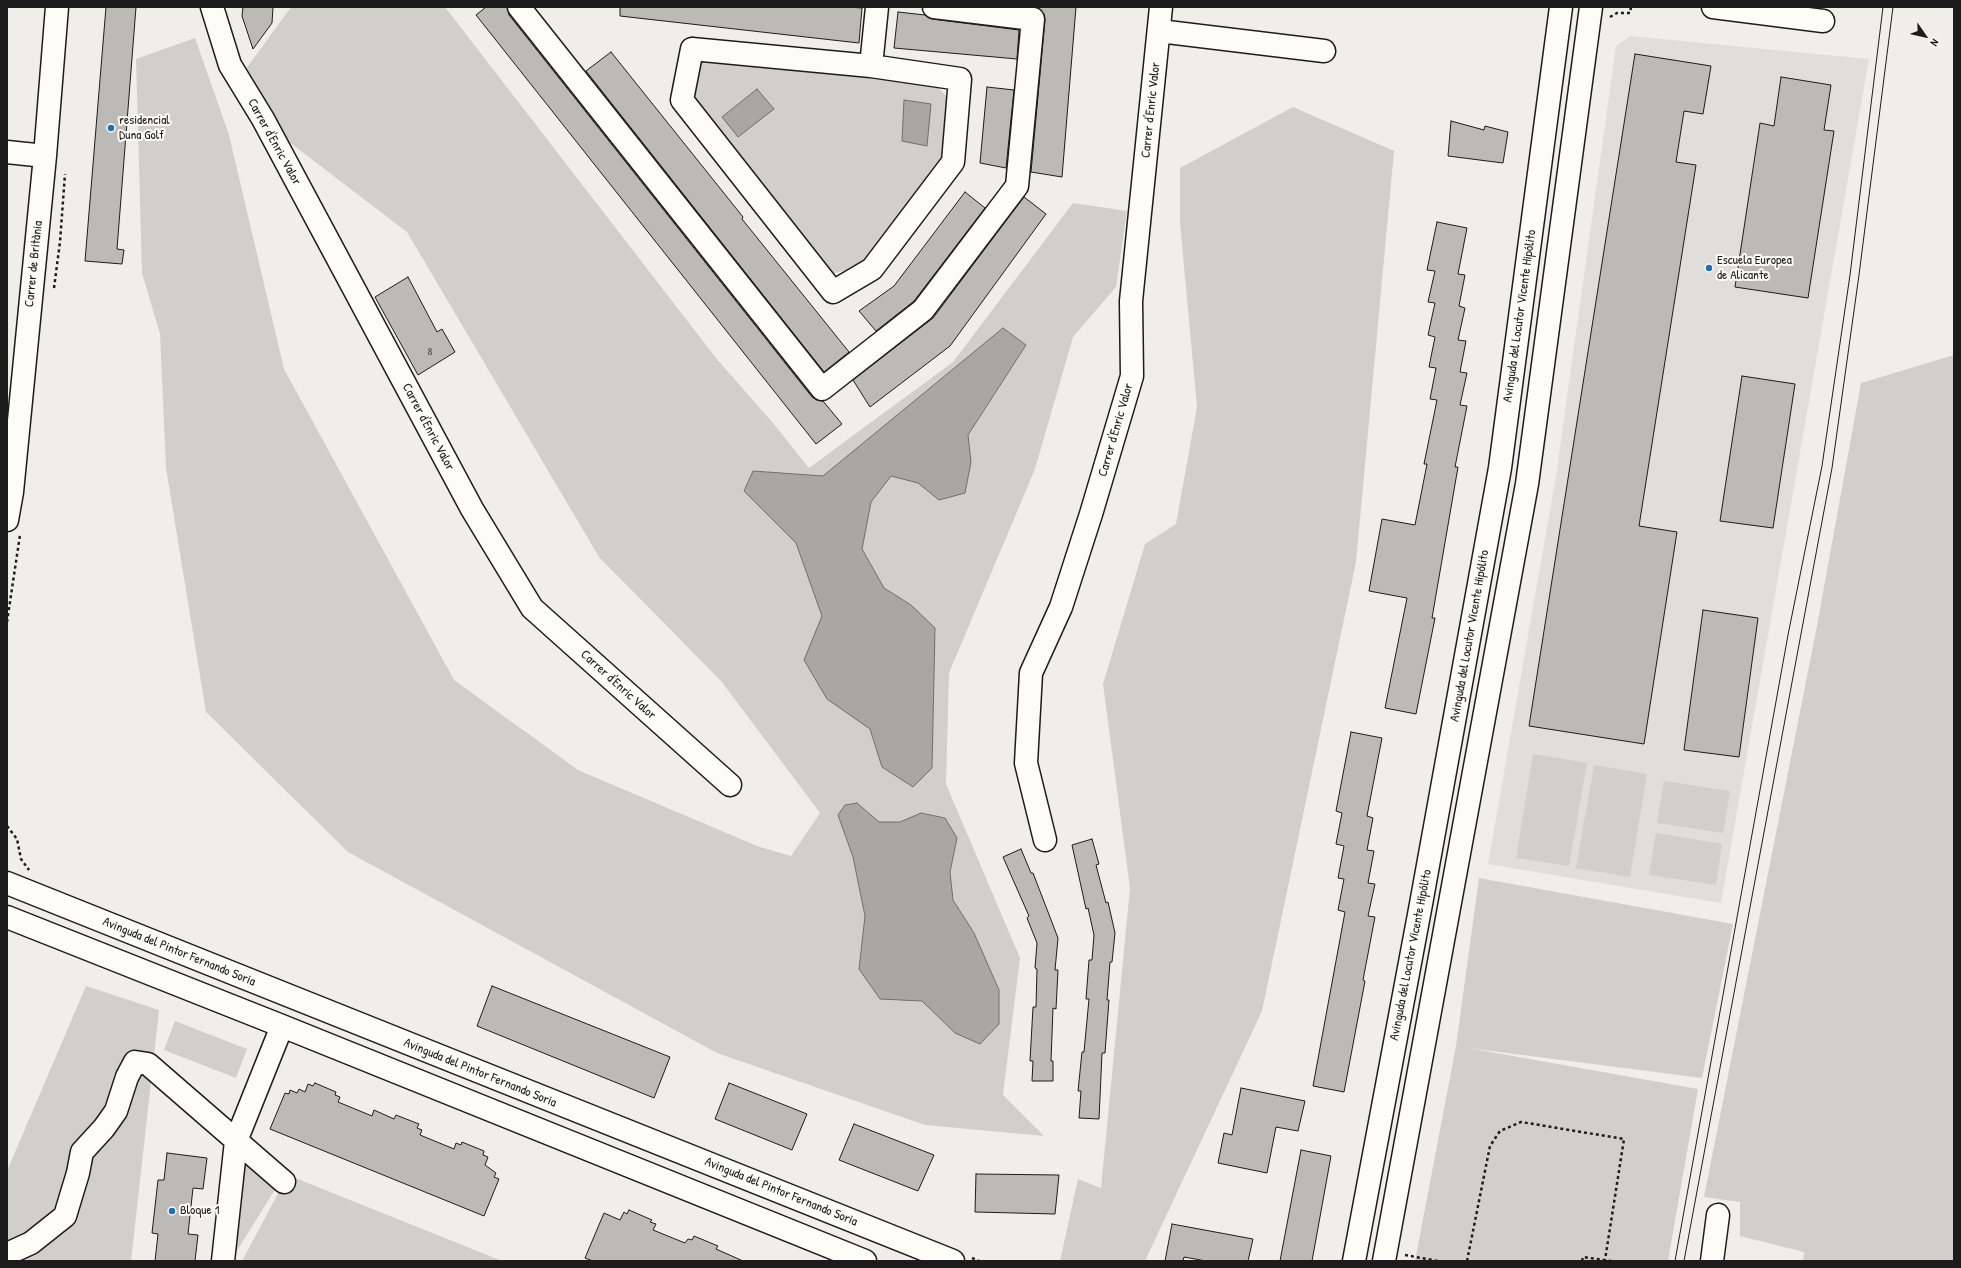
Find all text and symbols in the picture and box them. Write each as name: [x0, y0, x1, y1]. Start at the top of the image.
north arrow: [1905, 16, 1945, 56]
text: N: [1928, 36, 1942, 49]
street label: Carrer d'Enric Valor: [1138, 61, 1164, 159]
street label: Carrer d'Enric Valor: [244, 96, 304, 188]
place label: residencial Duna Golf: [119, 113, 170, 144]
marker: residencial Duna Golf: [106, 123, 116, 133]
street label: Carrer de Britània: [22, 220, 46, 308]
street label: Avinguda del Locutor Vicente Hipólito: [1500, 229, 1540, 403]
place label: Escuela Europea de Alicante: [1717, 253, 1792, 284]
marker: Escuela Europea de Alicante: [1704, 263, 1714, 273]
house number: 8: [428, 345, 432, 359]
street label: Carrer d'Enric Valor: [399, 381, 457, 473]
street label: Carrer d'Enric Valor: [1095, 382, 1137, 478]
street label: Avinguda del Locutor Vicente Hipólito: [1447, 549, 1493, 723]
street label: Carrer d'Enric Valor: [577, 647, 659, 723]
street label: Avinguda del Locutor Vicente Hipólito: [1387, 868, 1435, 1042]
street label: Avinguda del Pintor Fernando Soria: [100, 914, 258, 990]
street label: Avinguda del Pintor Fernando Soria: [401, 1035, 559, 1111]
street label: Avinguda del Pintor Fernando Soria: [702, 1154, 860, 1230]
place label: Bloque 1: [180, 1203, 219, 1219]
marker: Bloque 1: [167, 1206, 177, 1216]

